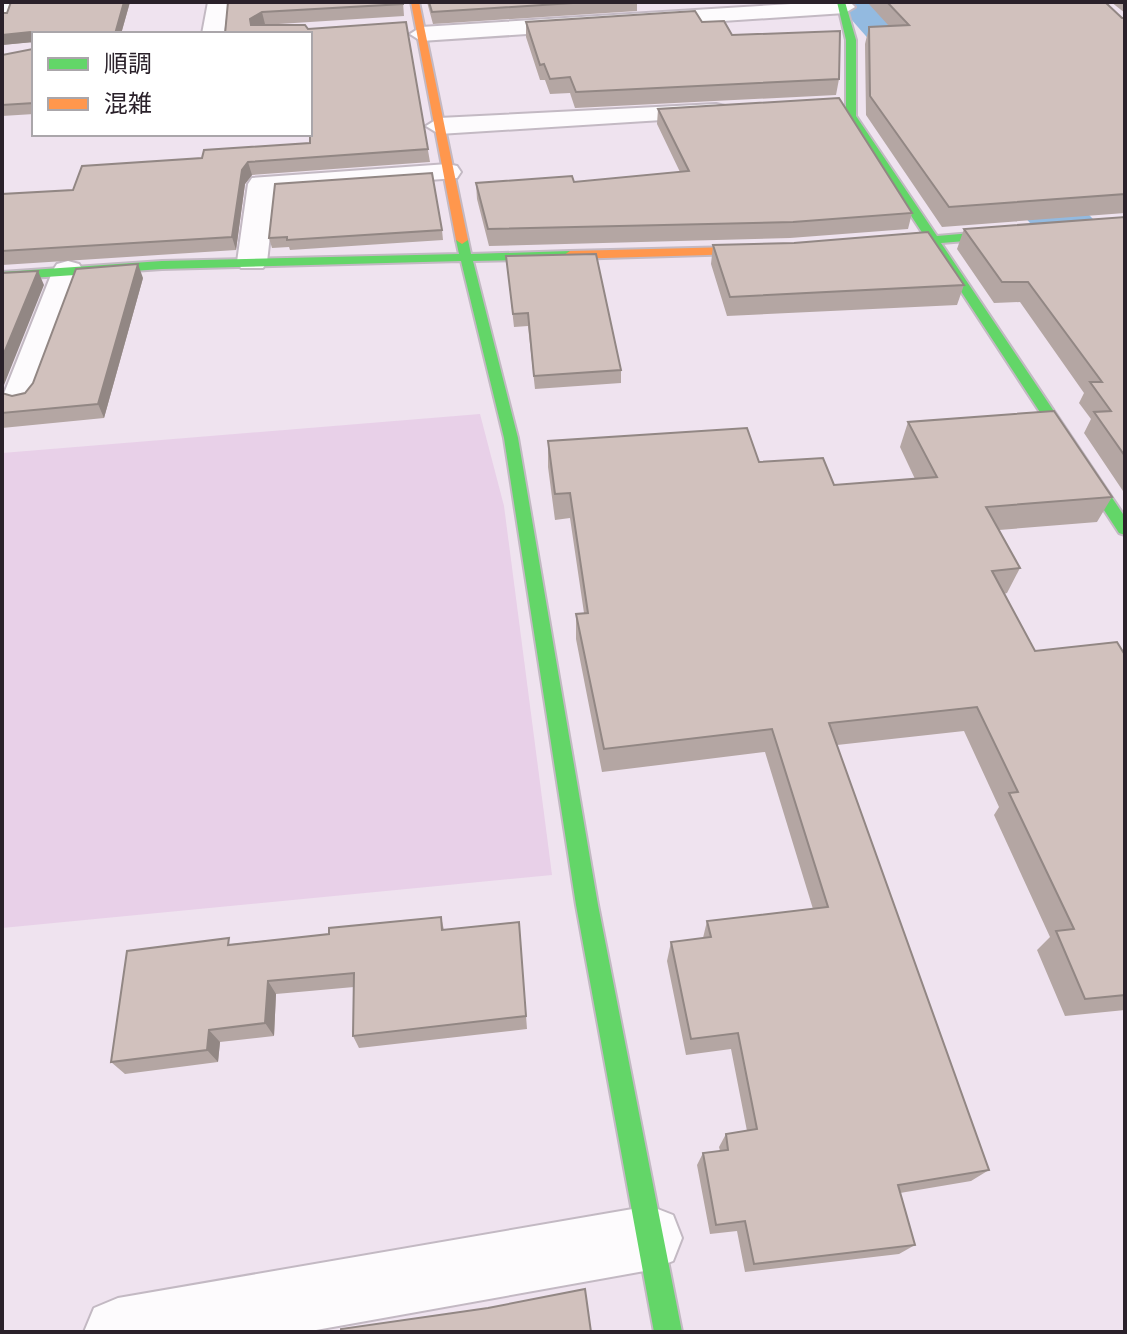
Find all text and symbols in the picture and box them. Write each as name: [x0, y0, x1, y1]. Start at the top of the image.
legend: [32, 32, 312, 136]
text: 順調: [104, 48, 152, 79]
text: 混雑: [104, 88, 152, 119]

